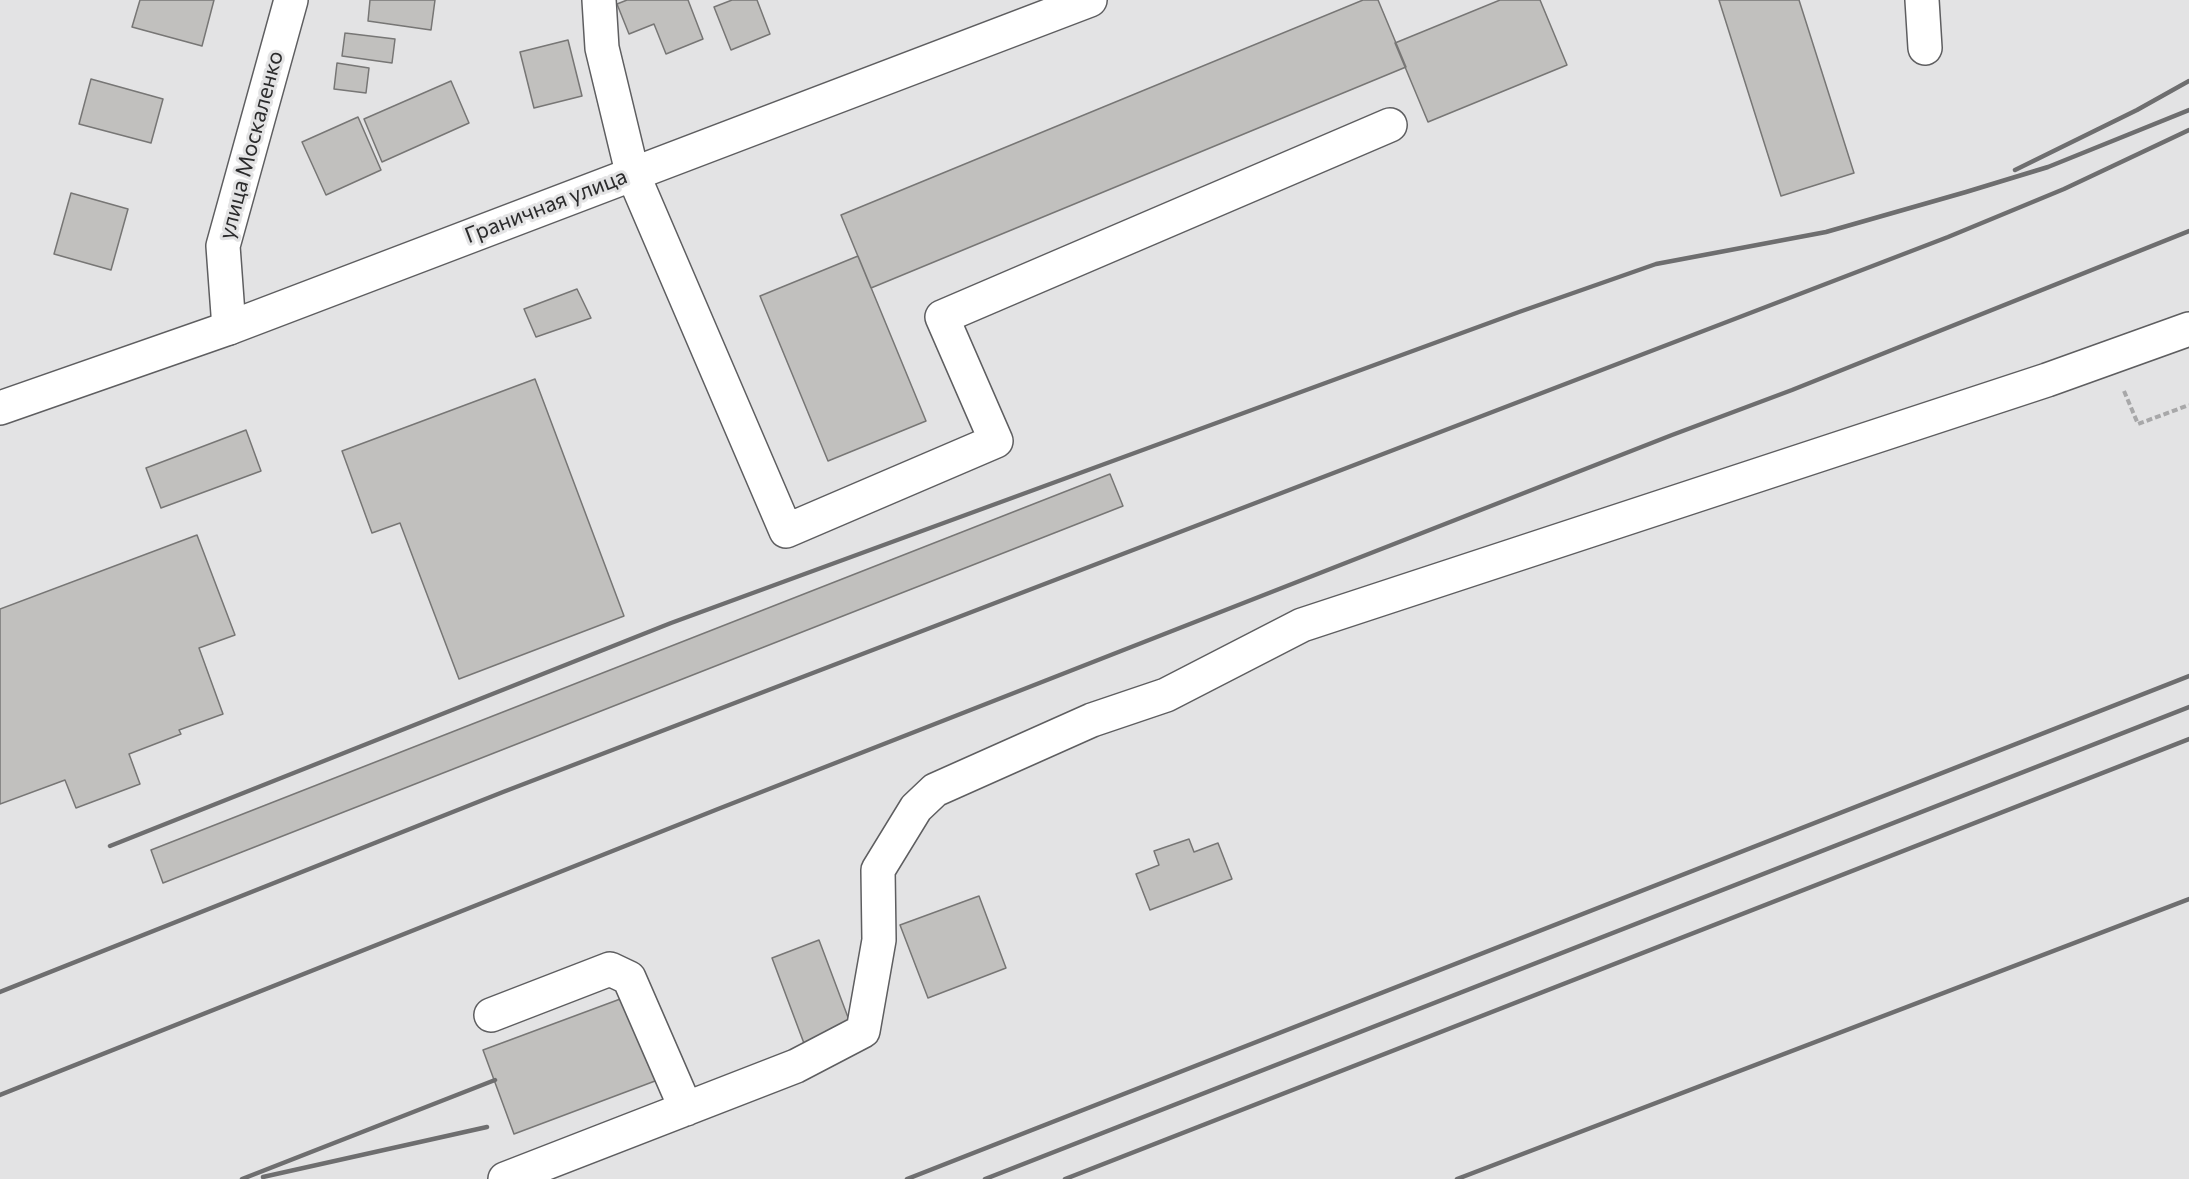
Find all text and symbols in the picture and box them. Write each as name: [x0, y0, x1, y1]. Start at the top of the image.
street label: улица Москаленко: [213, 48, 289, 242]
street label: Граничная улица: [461, 163, 631, 249]

